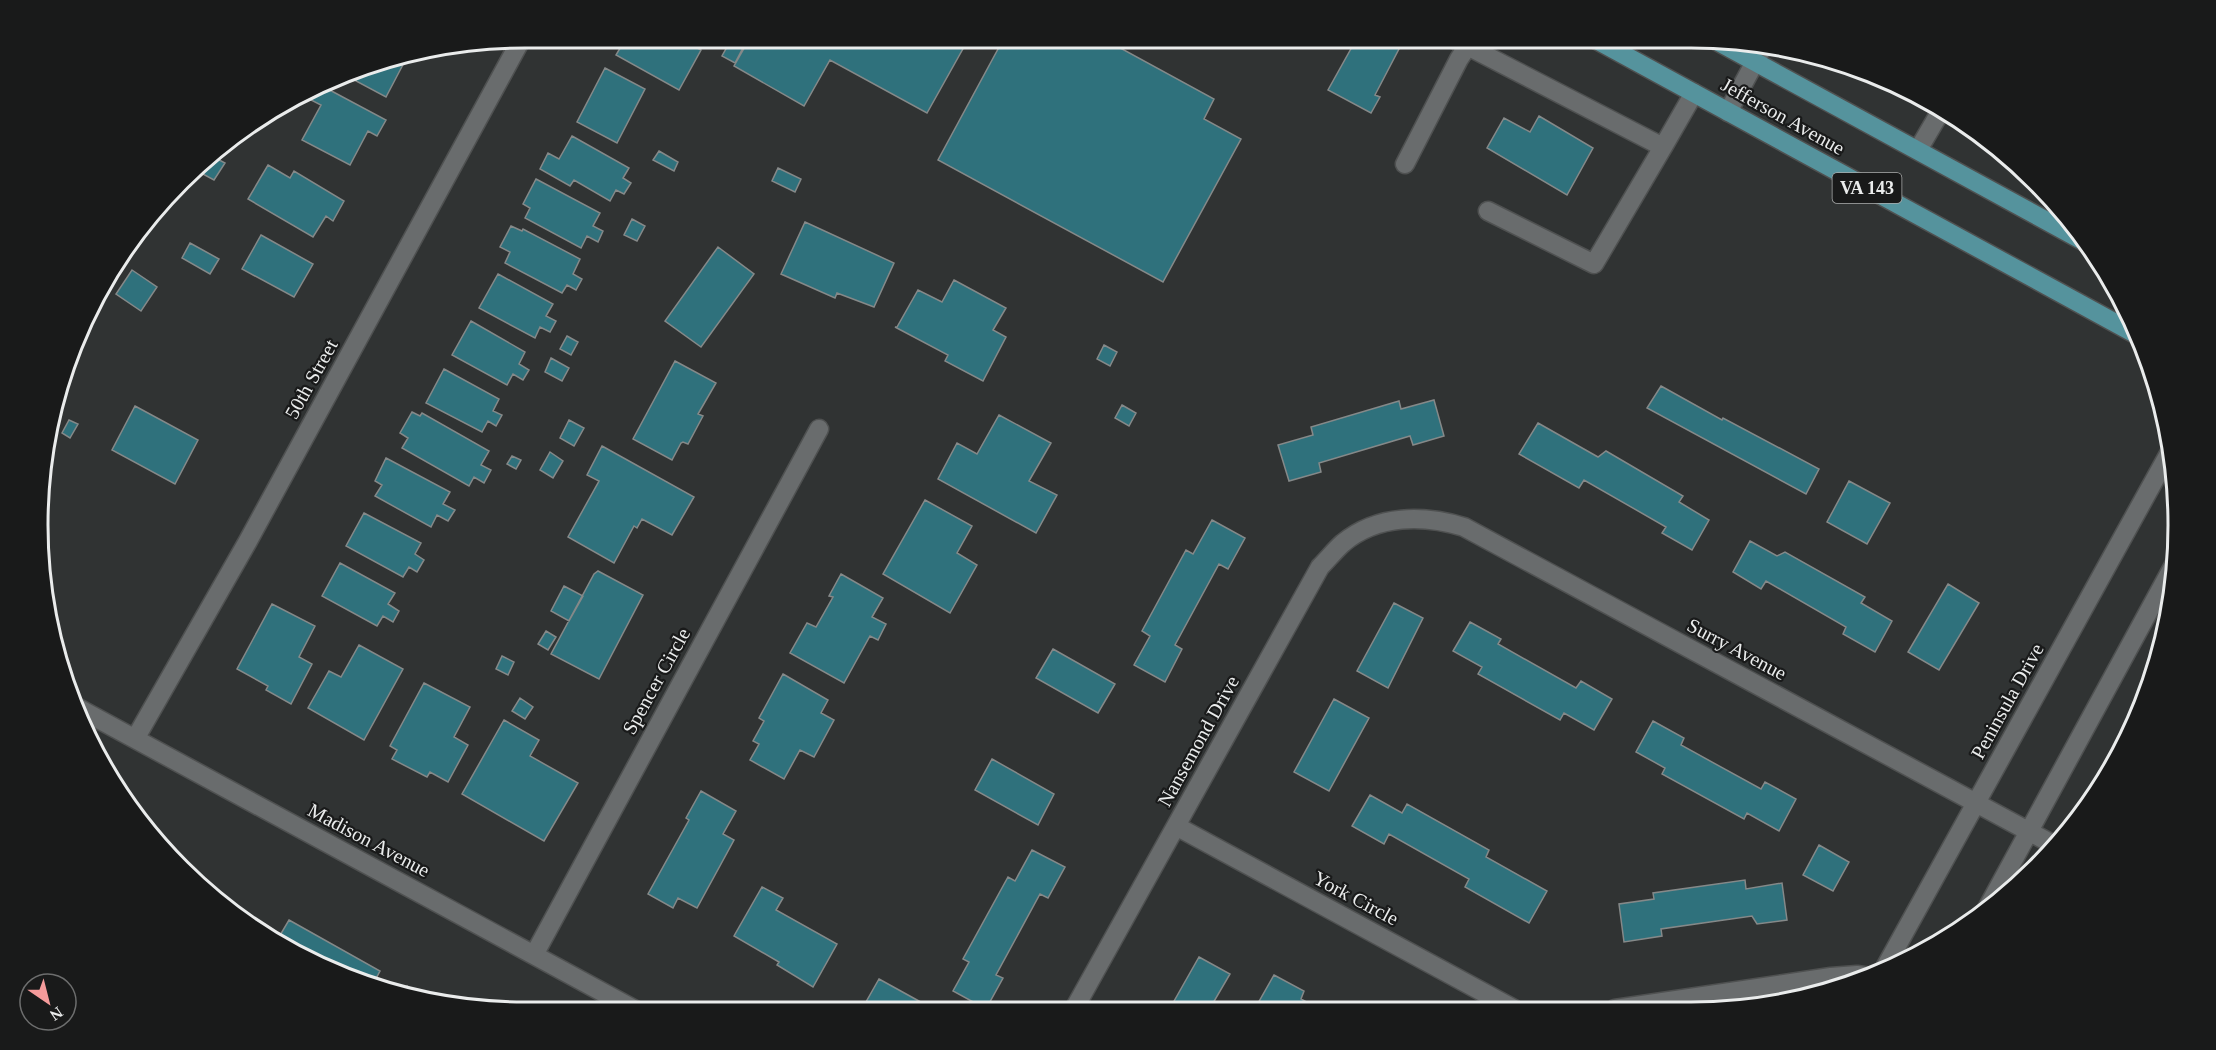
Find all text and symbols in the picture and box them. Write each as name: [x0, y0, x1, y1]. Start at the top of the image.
street label: Jefferson Avenue: [1718, 73, 1849, 159]
road number: VA 143: [1832, 173, 1902, 203]
street label: 50th Street: [280, 335, 342, 422]
street label: Surry Avenue: [1683, 614, 1790, 685]
street label: Spencer Circle: [618, 624, 695, 739]
street label: Peninsula Drive: [1966, 639, 2048, 762]
street label: Nansemond Drive: [1153, 672, 1243, 810]
street label: Madison Avenue: [304, 799, 434, 881]
street label: York Circle: [1310, 866, 1402, 930]
north arrow: [18, 972, 78, 1032]
text: N: [46, 1004, 66, 1024]

